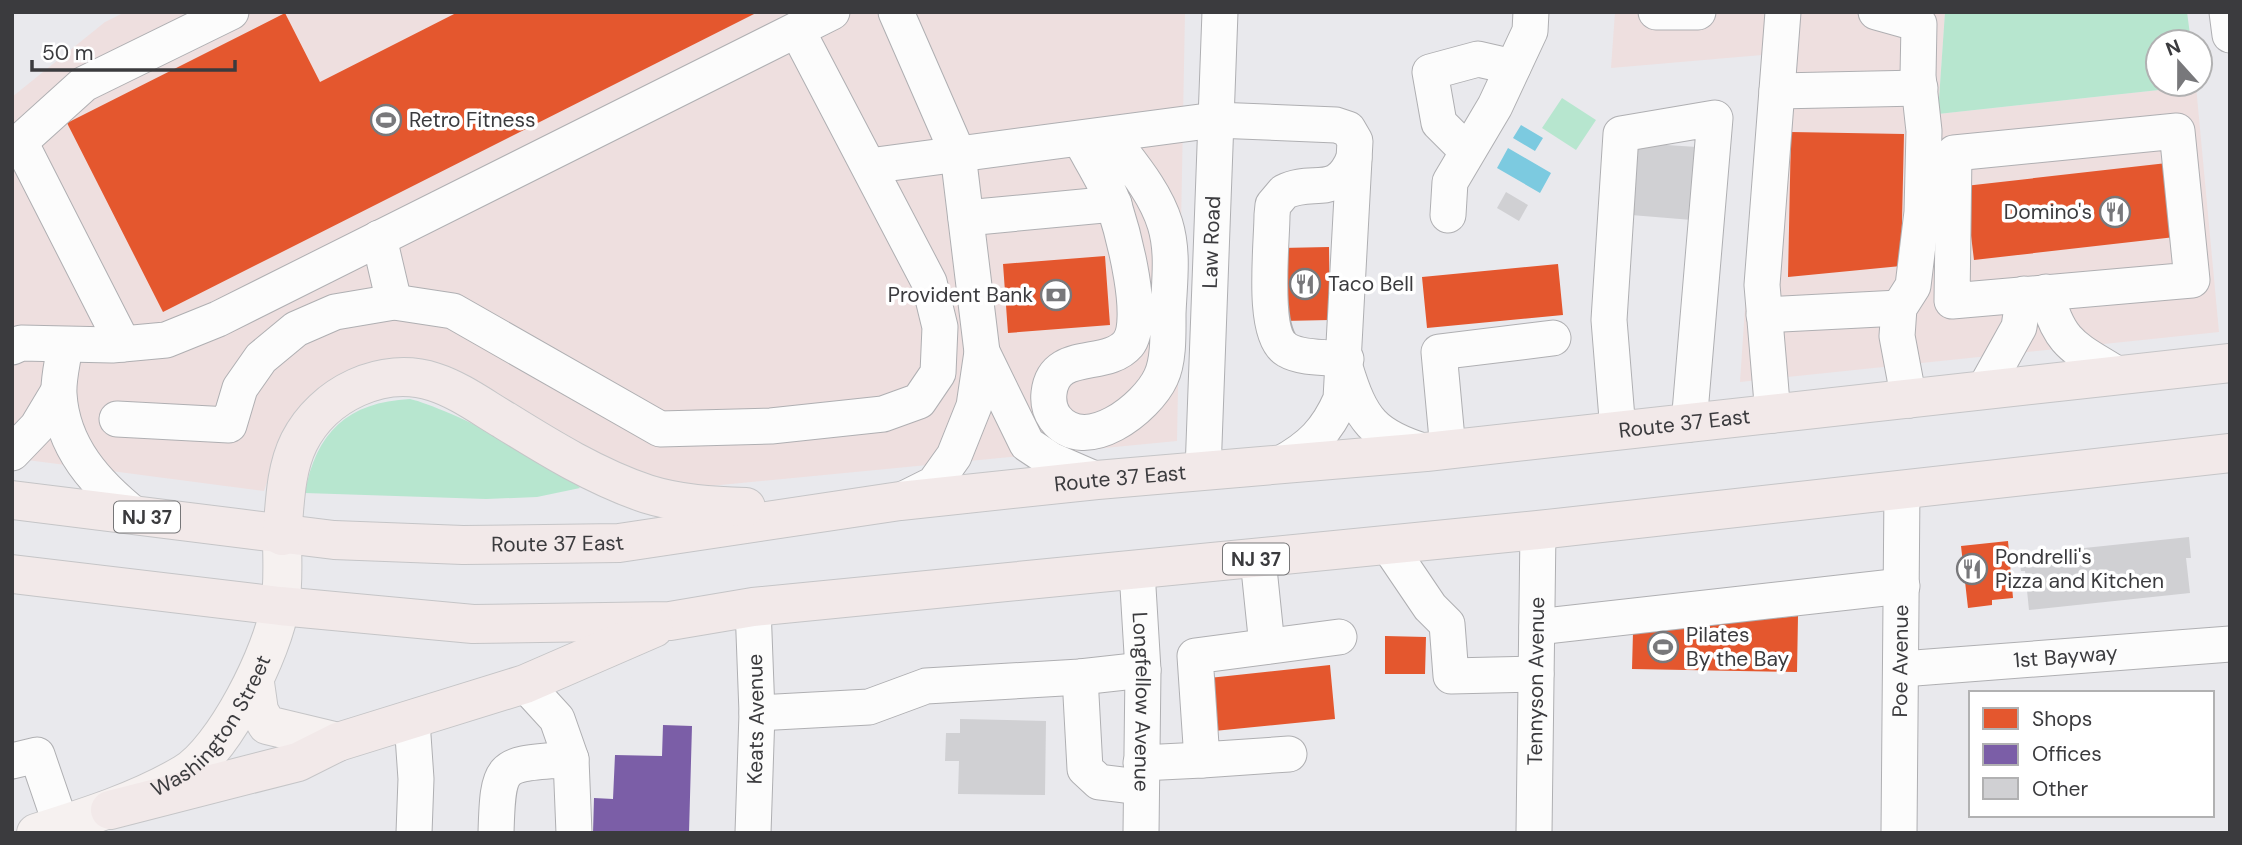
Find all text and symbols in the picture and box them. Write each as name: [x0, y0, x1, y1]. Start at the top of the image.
scale bar: [32, 28, 234, 72]
north arrow: [2144, 28, 2214, 98]
text: N: [2162, 33, 2184, 62]
text: 50 m: [42, 39, 93, 67]
sports icon: Retro Fitness: [369, 103, 403, 137]
place label: Retro Fitness: [409, 106, 536, 134]
street label: Law Road: [1196, 195, 1227, 289]
restaurant icon: Domino's: [2098, 195, 2132, 229]
place label: Domino's: [2004, 198, 2092, 226]
restaurant icon: Taco Bell: [1288, 267, 1322, 301]
place label: Taco Bell: [1328, 270, 1414, 298]
bank icon: Provident Bank: [1039, 278, 1073, 312]
place label: Provident Bank: [888, 281, 1033, 309]
street label: Route 37 East: [1617, 402, 1752, 445]
street label: Route 37 East: [1053, 458, 1187, 498]
road number: NJ 37: [114, 502, 180, 532]
street label: Route 37 East: [491, 528, 626, 559]
place label: Pondrelli's Pizza and Kitchen: [1995, 543, 2164, 595]
road number: NJ 37: [1223, 544, 1289, 574]
restaurant icon: Pondrelli's Pizza and Kitchen: [1955, 552, 1989, 586]
street label: Tennyson Avenue: [1521, 596, 1551, 766]
street label: Poe Avenue: [1886, 604, 1915, 718]
street label: Longfellow Avenue: [1126, 611, 1157, 792]
place label: Pilates By the Bay: [1686, 621, 1790, 673]
sports icon: Pilates By the Bay: [1646, 630, 1680, 664]
street label: 1st Bayway: [2012, 639, 2119, 674]
street label: Washington Street: [146, 651, 277, 803]
street label: Keats Avenue: [741, 653, 771, 785]
legend: [1969, 691, 2214, 817]
text: Shops: [2032, 705, 2092, 733]
text: Offices: [2032, 740, 2102, 768]
text: Other: [2032, 775, 2088, 803]

